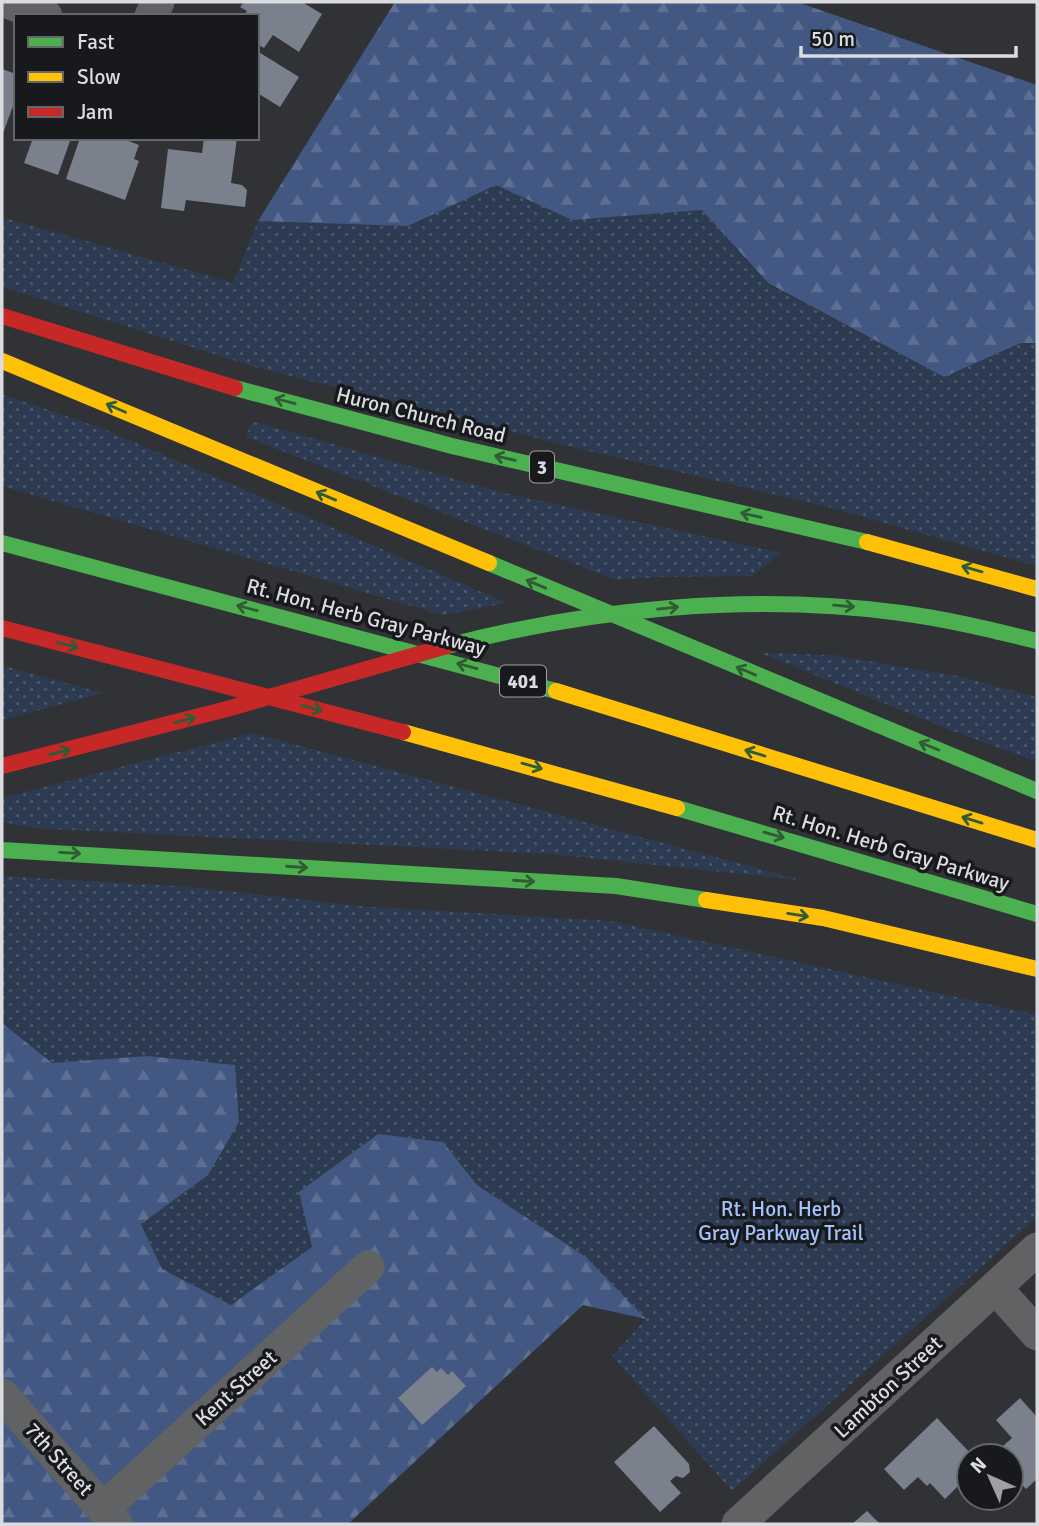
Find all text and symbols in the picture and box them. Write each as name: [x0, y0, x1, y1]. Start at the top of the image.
legend: [14, 14, 259, 140]
scale bar: [801, 14, 1016, 58]
text: 50 m: [811, 26, 855, 52]
text: Fast: [77, 29, 114, 55]
text: Slow: [77, 64, 121, 90]
text: Jam: [77, 99, 113, 125]
street label: Huron Church Road: [334, 381, 508, 449]
one-way arrow: [274, 394, 296, 407]
one-way arrow: [106, 401, 128, 414]
one-way arrow: [495, 451, 517, 464]
road number: 3: [530, 452, 554, 482]
one-way arrow: [316, 489, 337, 502]
one-way arrow: [740, 507, 763, 521]
one-way arrow: [961, 562, 984, 575]
street label: Rt. Hon. Herb Gray Parkway: [244, 573, 488, 661]
one-way arrow: [526, 576, 547, 589]
one-way arrow: [833, 600, 855, 613]
one-way arrow: [236, 601, 259, 614]
one-way arrow: [657, 601, 679, 614]
one-way arrow: [56, 639, 79, 652]
one-way arrow: [456, 659, 479, 672]
one-way arrow: [736, 663, 758, 676]
road number: 401: [500, 666, 546, 696]
one-way arrow: [300, 702, 323, 715]
one-way arrow: [173, 713, 196, 726]
one-way arrow: [919, 739, 940, 752]
one-way arrow: [49, 745, 71, 758]
one-way arrow: [744, 745, 766, 758]
one-way arrow: [521, 761, 543, 774]
street label: Rt. Hon. Herb Gray Parkway: [769, 800, 1013, 896]
one-way arrow: [961, 813, 983, 826]
one-way arrow: [762, 829, 785, 842]
one-way arrow: [58, 847, 81, 860]
one-way arrow: [285, 860, 308, 873]
one-way arrow: [512, 874, 535, 887]
one-way arrow: [786, 909, 809, 922]
park label: Rt. Hon. Herb Gray Parkway Trail: [698, 1196, 864, 1246]
street label: Lambton Street: [829, 1330, 947, 1444]
street label: Kent Street: [190, 1345, 282, 1431]
street label: 7th Street: [19, 1417, 99, 1501]
north arrow: [955, 1442, 1025, 1512]
text: N: [966, 1453, 992, 1479]

